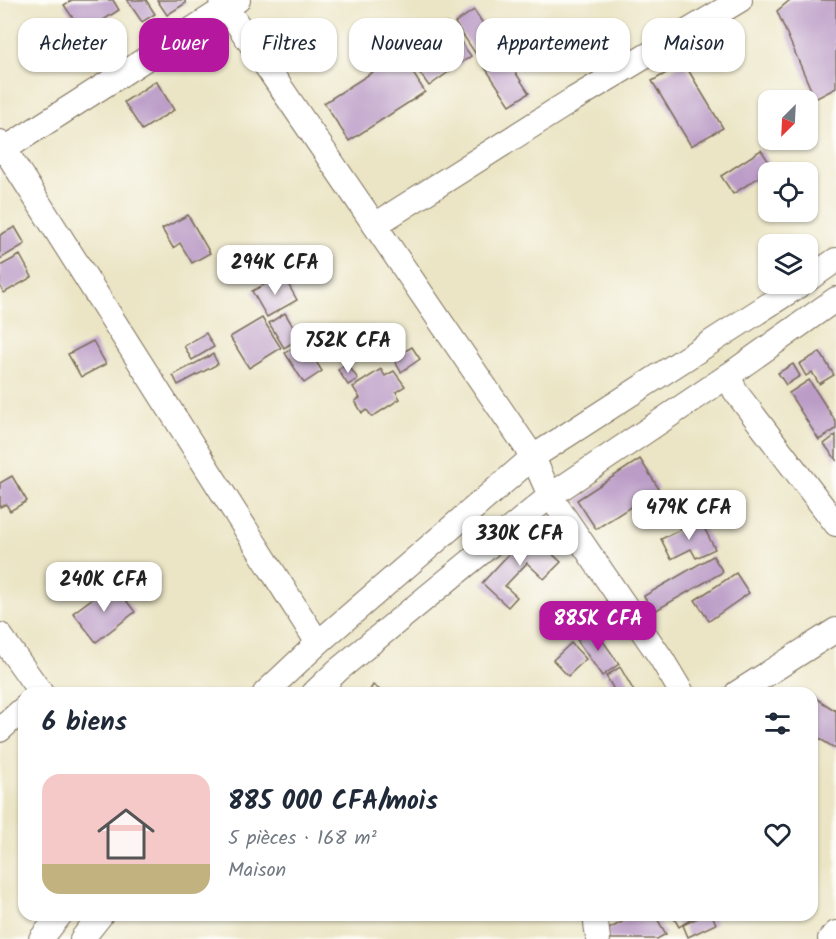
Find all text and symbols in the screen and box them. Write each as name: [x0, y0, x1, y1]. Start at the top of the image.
chip: Acheter: [18, 18, 127, 72]
chip: Louer: [139, 18, 229, 72]
chip: Filtres: [241, 18, 337, 72]
chip: Nouveau: [349, 18, 464, 72]
chip: Appartement: [476, 18, 630, 72]
chip: Maison: [642, 18, 745, 72]
north arrow: [758, 90, 818, 150]
map controls: [758, 90, 818, 294]
button: locate: [758, 162, 818, 222]
button: layers: [758, 234, 818, 294]
pin: 294K CFA: [213, 245, 337, 296]
text: 294K CFA: [231, 248, 319, 280]
pin: 752K CFA: [286, 323, 410, 374]
text: 752K CFA: [305, 326, 391, 358]
pin: 479K CFA: [627, 490, 751, 541]
text: 479K CFA: [646, 493, 732, 525]
pin: 330K CFA: [458, 516, 582, 567]
text: 330K CFA: [476, 519, 564, 551]
pin: 240K CFA: [42, 562, 166, 613]
text: 240K CFA: [60, 565, 148, 597]
pin: 885K CFA: [536, 601, 660, 652]
text: 885K CFA: [553, 604, 643, 636]
text: 6 biens: [42, 702, 127, 744]
icon: filters: [761, 707, 794, 740]
text: 885 000 CFA/mois: [228, 781, 438, 823]
icon: home: [90, 798, 162, 870]
icon: heart: [761, 818, 794, 851]
text: 5 pièces · 168 m²: [228, 823, 377, 855]
text: Maison: [228, 855, 286, 887]

